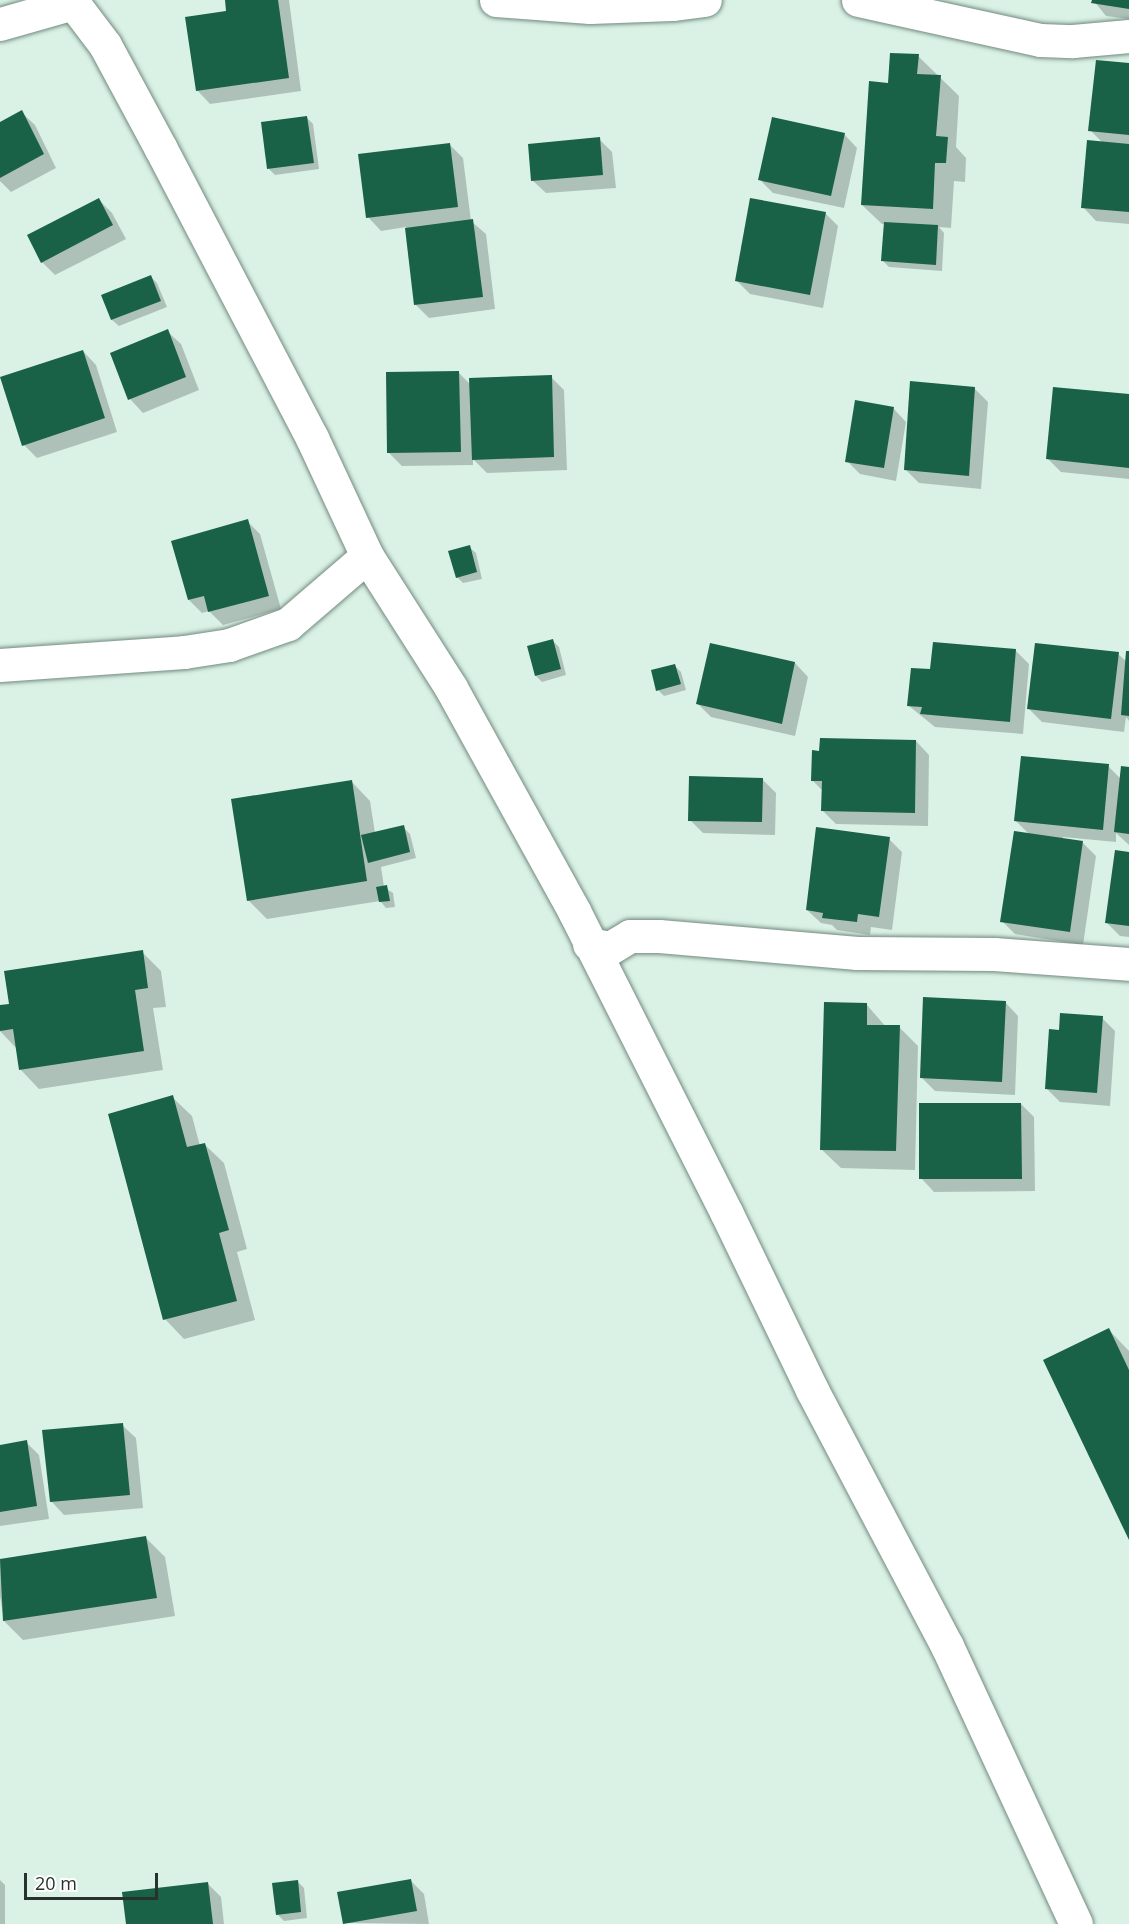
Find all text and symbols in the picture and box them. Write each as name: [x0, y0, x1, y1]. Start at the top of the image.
scale bar: [27, 1861, 160, 1899]
text: 20 m: [35, 1871, 77, 1895]

